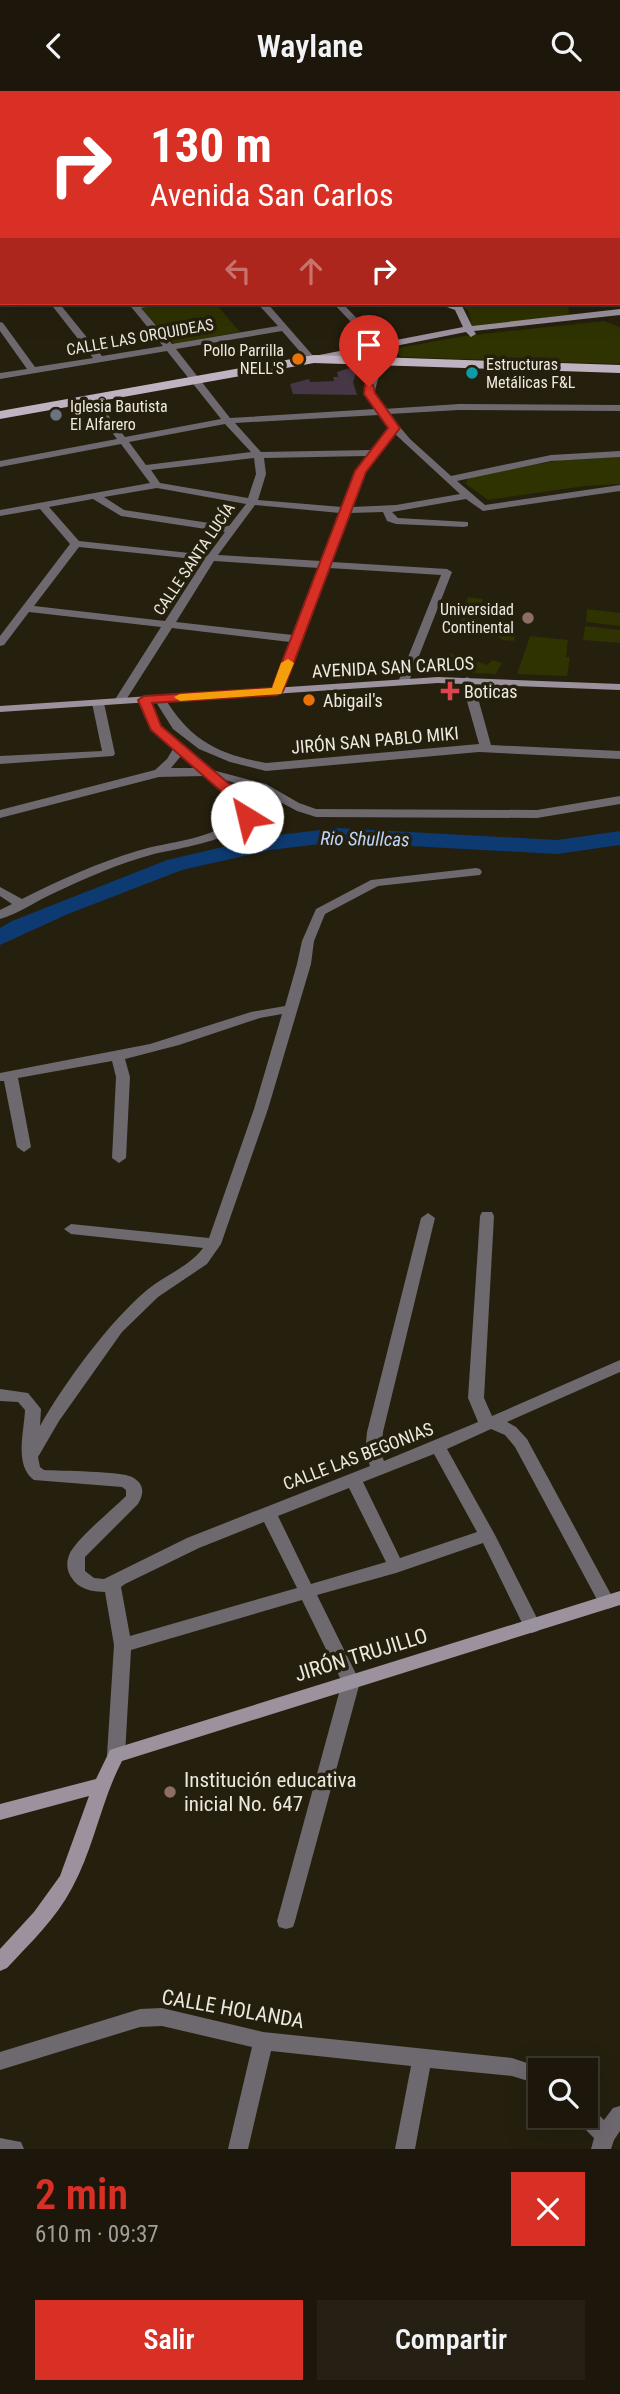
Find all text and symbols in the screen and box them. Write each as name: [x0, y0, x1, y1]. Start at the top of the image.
icon: back: [35, 27, 73, 65]
text: Waylane: [257, 27, 363, 65]
icon: search: [547, 27, 585, 65]
text: 130 m: [150, 117, 272, 174]
icon: right: [35, 119, 126, 210]
text: Avenida San Carlos: [150, 176, 394, 214]
icon: left: [219, 252, 257, 290]
icon: ahead: [292, 252, 330, 290]
icon: right: [365, 252, 403, 290]
street label: CALLE LAS ORQUIDEAS: [65, 315, 215, 359]
pin: [339, 315, 399, 387]
icon: arrive: [350, 326, 388, 364]
place label: Pollo Parrilla NELL'S: [203, 341, 284, 378]
marker: Pollo Parrilla NELL'S: [290, 351, 306, 367]
place label: Estructuras Metálicas F&L: [486, 355, 576, 392]
marker: Estructuras Metálicas F&L: [464, 365, 480, 381]
place label: Iglesia Bautista El Alfarero: [70, 397, 168, 434]
marker: Iglesia Bautista El Alfarero: [48, 407, 64, 423]
street label: CALLE SANTA LUCÍA: [149, 499, 239, 619]
place label: Universidad Continental: [440, 600, 514, 637]
marker: Universidad Continental: [520, 610, 536, 626]
street label: AVENIDA SAN CARLOS: [311, 652, 475, 682]
place label: Boticas: [464, 681, 517, 702]
marker: Boticas: [442, 683, 458, 699]
place label: Abigail's: [323, 690, 383, 711]
marker: Abigail's: [301, 692, 317, 708]
street label: JIRÓN SAN PABLO MIKI: [290, 722, 460, 758]
position arrow: [210, 780, 284, 854]
water label: Rio Shullcas: [320, 827, 410, 851]
street label: CALLE LAS BEGONIAS: [280, 1418, 436, 1494]
street label: JIRÓN TRUJILLO: [292, 1623, 430, 1687]
place label: Institución educativa inicial No. 647: [184, 1768, 357, 1816]
marker: Institución educativa inicial No. 647: [162, 1784, 178, 1800]
street label: CALLE HOLANDA: [160, 1985, 306, 2033]
map controls: [528, 2058, 598, 2128]
button: search: [528, 2058, 598, 2128]
text: 2 min: [35, 2170, 128, 2219]
button: close: [511, 2172, 585, 2246]
text: 610 m · 09:37: [35, 2221, 159, 2248]
button: Salir: [35, 2300, 303, 2380]
button: Compartir: [317, 2300, 585, 2380]

